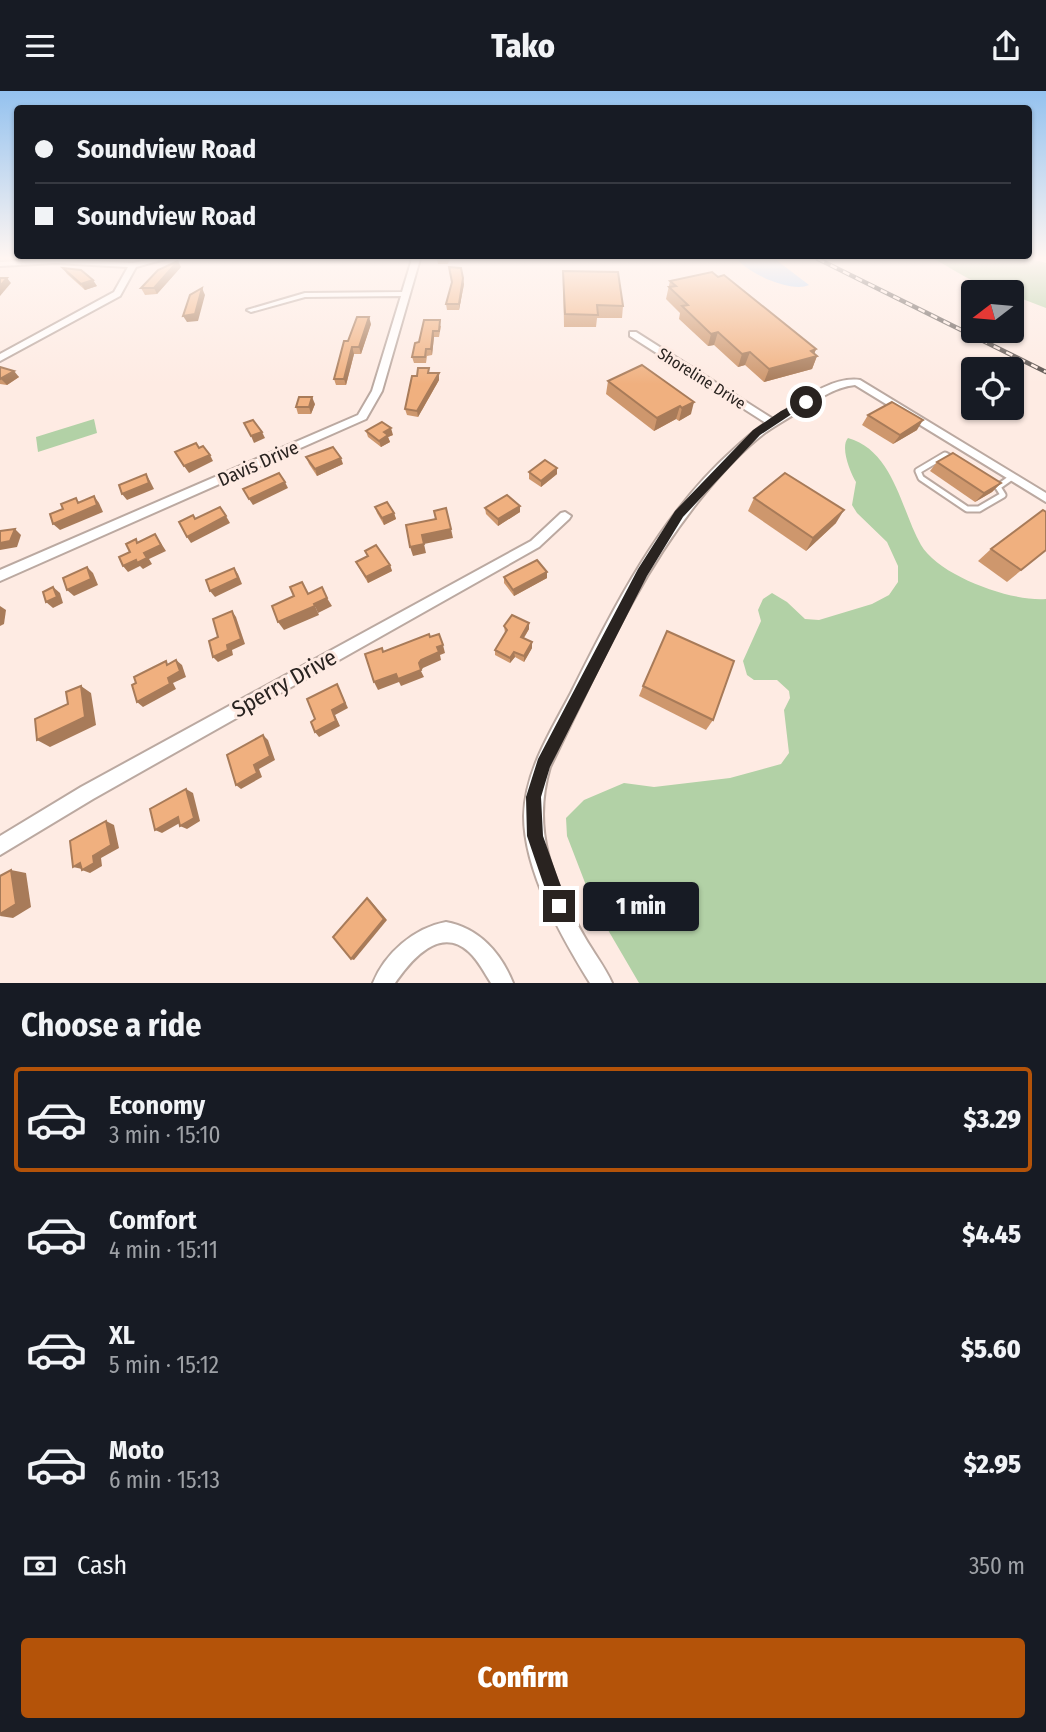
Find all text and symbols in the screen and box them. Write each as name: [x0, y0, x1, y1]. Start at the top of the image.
icon: menu: [21, 27, 59, 65]
text: Tako: [491, 27, 555, 65]
icon: share: [987, 27, 1025, 65]
text: Soundview Road: [77, 134, 256, 165]
text: Soundview Road: [77, 201, 256, 232]
north arrow: [961, 280, 1024, 343]
map controls: [961, 280, 1024, 420]
street label: Shoreline Drive: [654, 344, 749, 413]
button: locate: [961, 357, 1024, 420]
route start: [790, 386, 822, 418]
street label: Davis Drive: [214, 435, 302, 491]
street label: Sperry Drive: [227, 643, 341, 723]
callout: 1 min: [584, 881, 699, 931]
route end: [543, 890, 575, 922]
text: 1 min: [616, 892, 666, 920]
text: Choose a ride: [21, 1006, 202, 1044]
icon: car: [25, 1088, 88, 1151]
text: Economy: [109, 1090, 205, 1121]
text: $3.29: [964, 1104, 1021, 1135]
text: 3 min · 15:10: [109, 1121, 220, 1149]
icon: car: [25, 1203, 88, 1266]
text: Comfort: [109, 1205, 197, 1236]
text: $4.45: [962, 1219, 1021, 1250]
text: 4 min · 15:11: [109, 1236, 218, 1264]
icon: car: [25, 1318, 88, 1381]
text: XL: [109, 1320, 135, 1351]
text: $5.60: [961, 1334, 1021, 1365]
text: 5 min · 15:12: [109, 1351, 219, 1379]
icon: car: [25, 1433, 88, 1496]
text: Moto: [109, 1435, 164, 1466]
text: $2.95: [964, 1449, 1021, 1480]
text: 6 min · 15:13: [109, 1466, 220, 1494]
icon: cash: [21, 1547, 59, 1585]
text: Cash: [77, 1550, 127, 1581]
text: 350 m: [969, 1552, 1025, 1580]
button: Confirm: [21, 1638, 1025, 1718]

